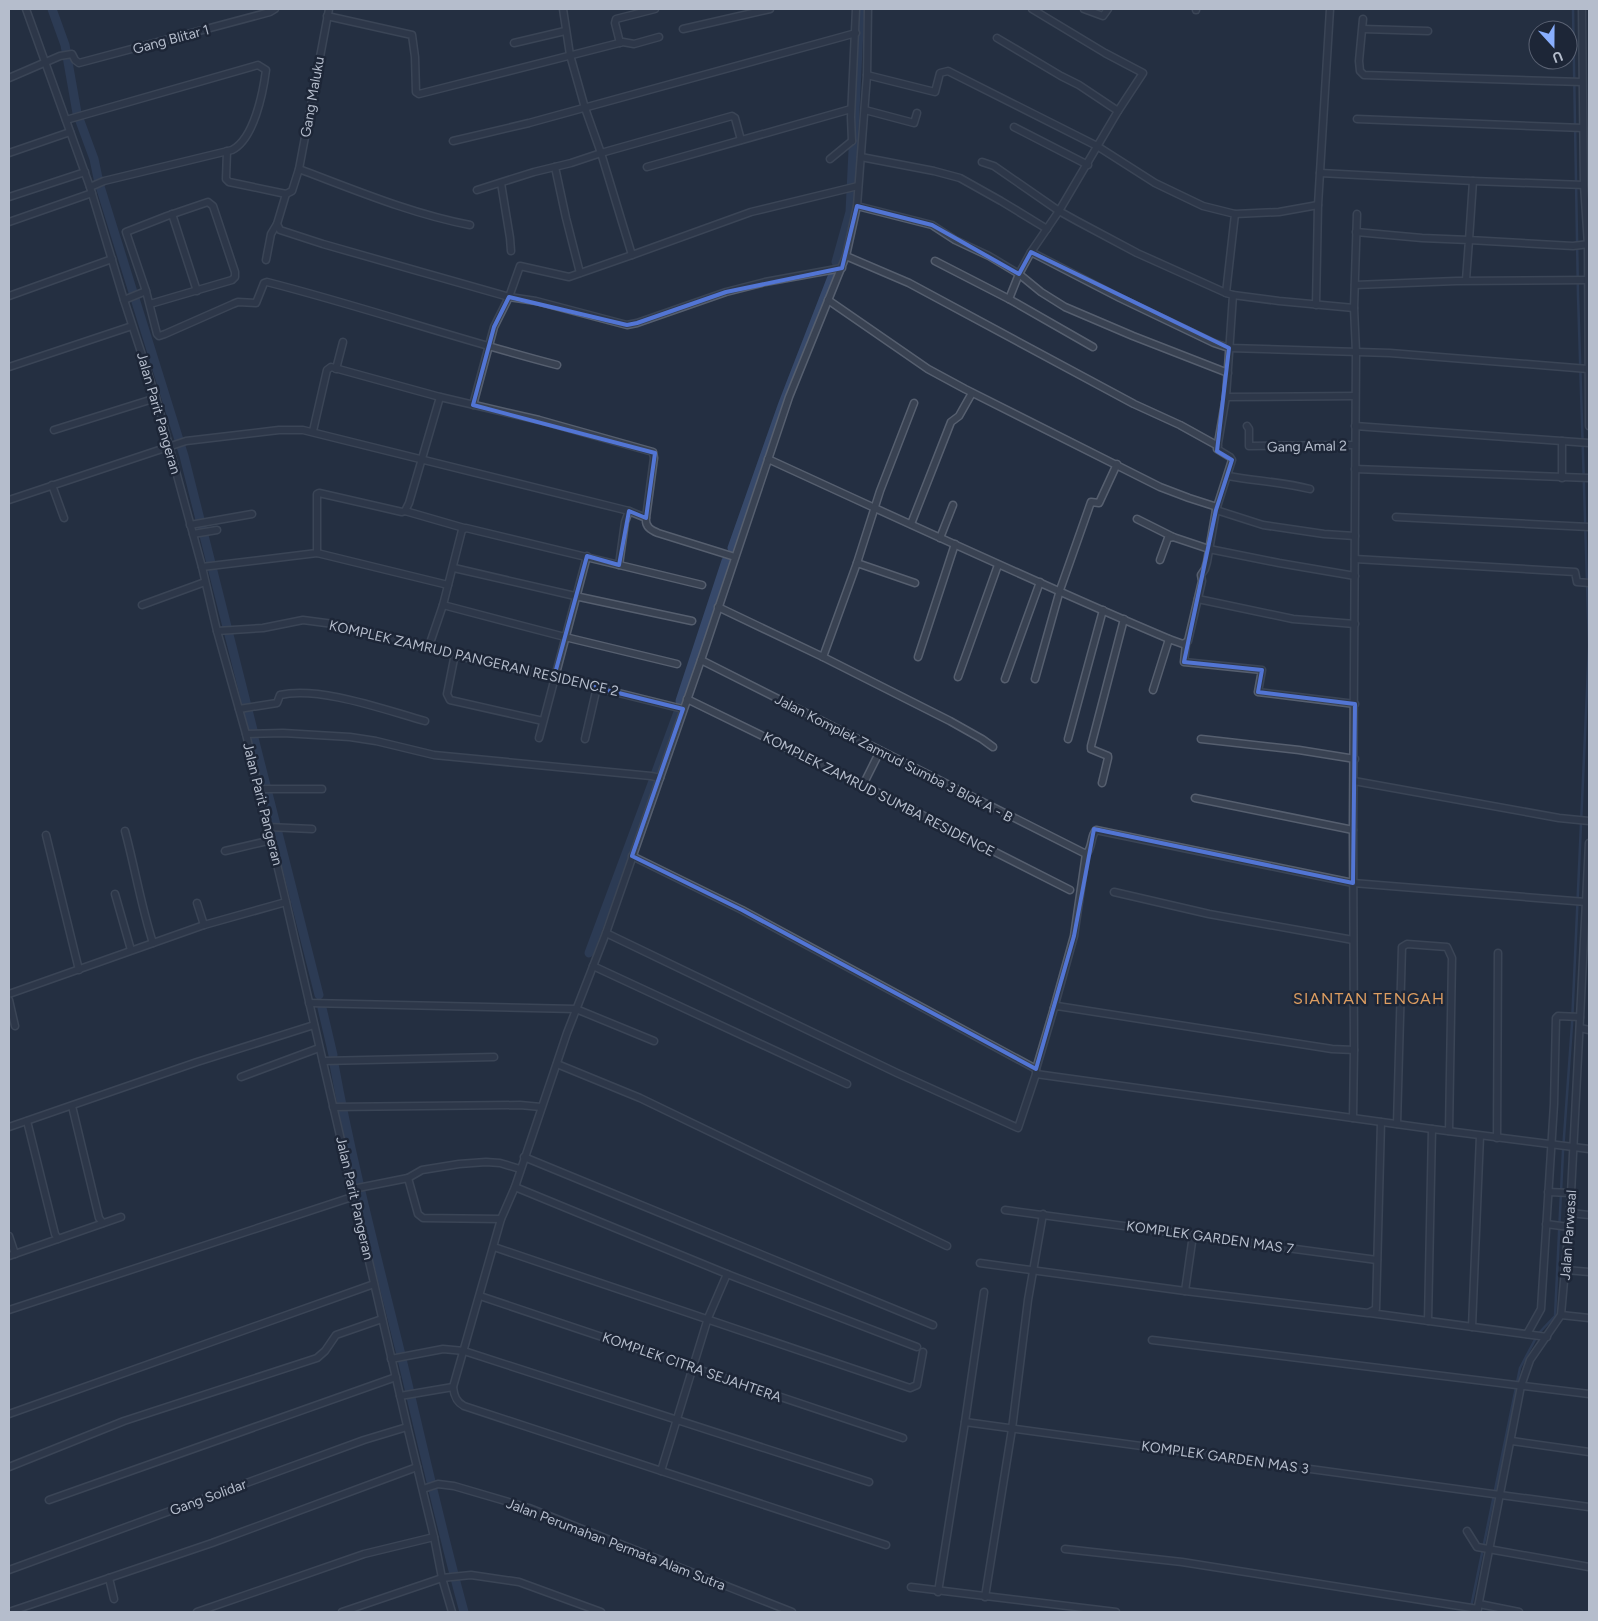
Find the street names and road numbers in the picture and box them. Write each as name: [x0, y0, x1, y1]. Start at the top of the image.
street label: Gang Blitar 1: [131, 21, 211, 58]
street label: Gang Maluku: [297, 55, 328, 139]
street label: Jalan Parit Pangeran: [133, 350, 184, 476]
street label: Gang Amal 2: [1267, 437, 1347, 456]
street label: KOMPLEK ZAMRUD PANGERAN RESIDENCE 2: [327, 617, 620, 700]
street label: Jalan Komplek Zamrud Sumba 3 Blok A - B: [772, 691, 1016, 826]
street label: KOMPLEK ZAMRUD SUMBA RESIDENCE: [760, 728, 997, 860]
street label: Jalan Parit Pangeran: [239, 741, 286, 868]
street label: Jalan Parit Pangeran: [332, 1135, 377, 1262]
street label: Jalan Parwasal: [1557, 1189, 1580, 1281]
street label: KOMPLEK GARDEN MAS 7: [1125, 1217, 1295, 1258]
street label: KOMPLEK CITRA SEJAHTERA: [600, 1329, 784, 1406]
street label: KOMPLEK GARDEN MAS 3: [1140, 1437, 1310, 1478]
street label: Gang Solidar: [167, 1476, 249, 1519]
street label: Jalan Perumahan Permata Alam Sutra: [504, 1495, 728, 1594]

